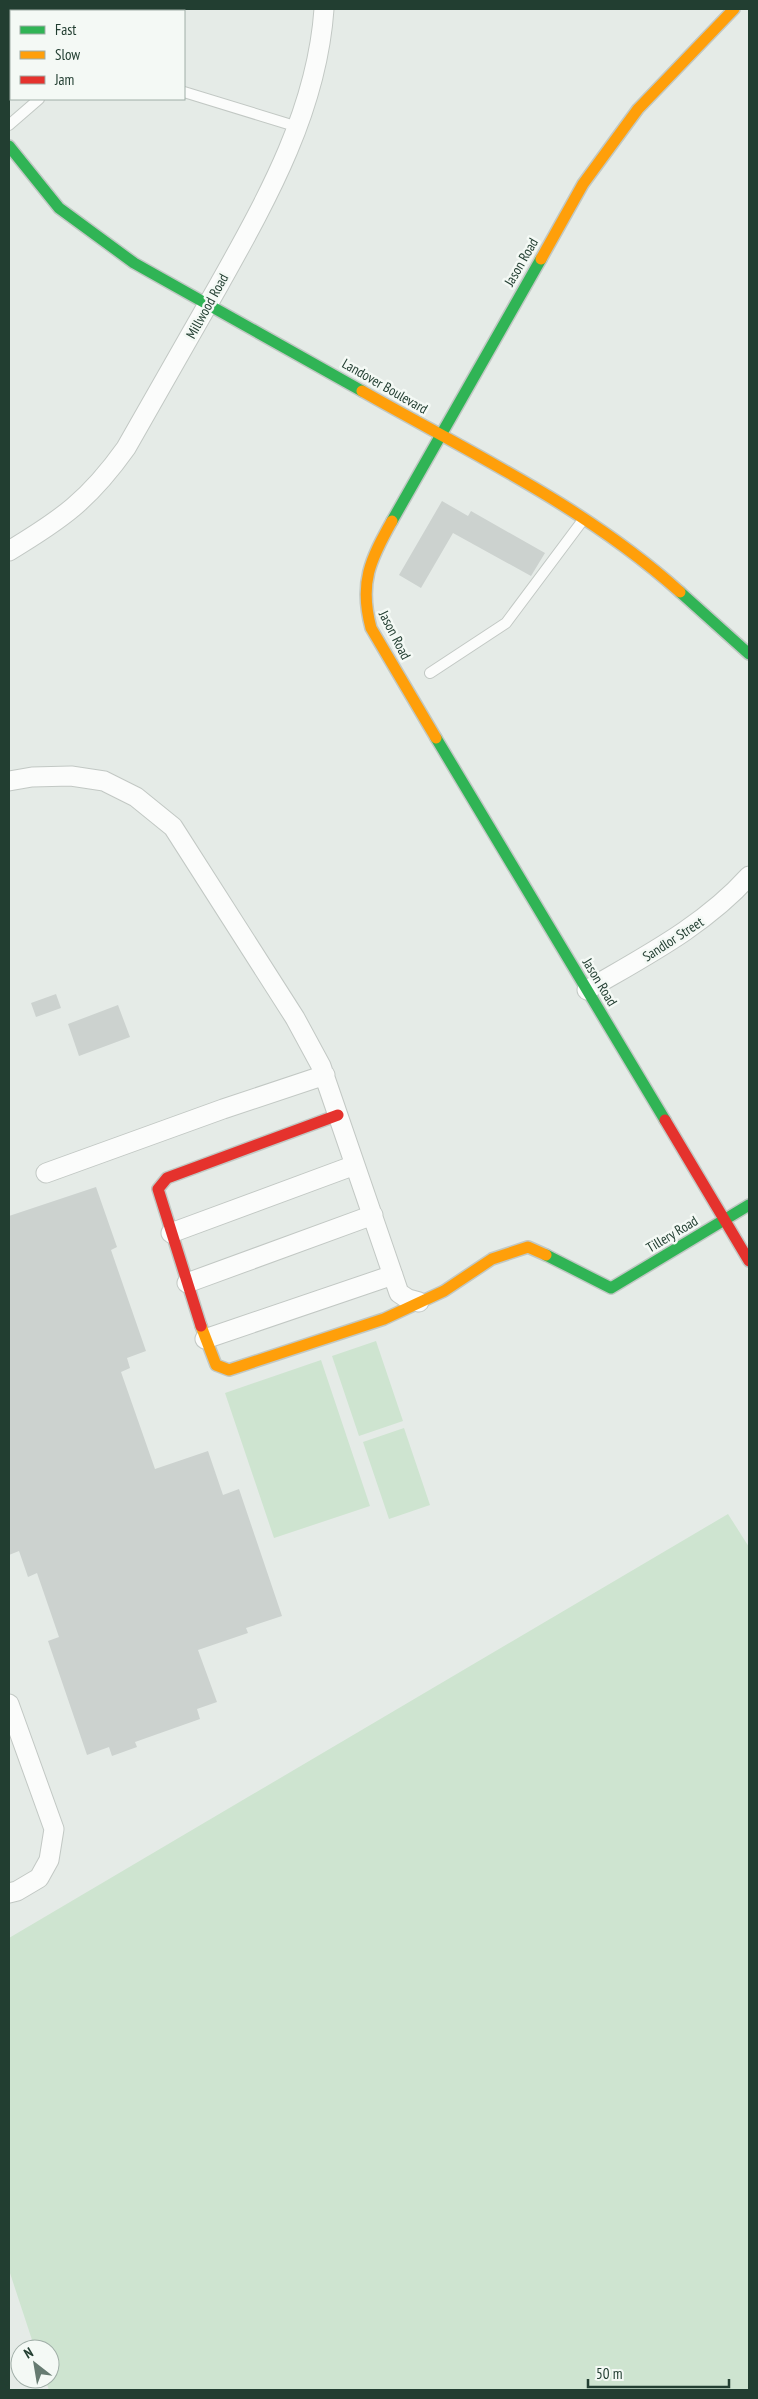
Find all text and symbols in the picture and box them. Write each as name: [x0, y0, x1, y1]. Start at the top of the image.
legend: [10, 10, 185, 100]
text: Fast: [55, 20, 76, 39]
text: Slow: [55, 45, 80, 64]
text: Jam: [54, 70, 74, 89]
street label: Jason Road: [500, 235, 542, 290]
street label: Millwood Road: [182, 270, 232, 342]
street label: Landover Boulevard: [339, 354, 431, 418]
street label: Jason Road: [375, 607, 415, 663]
street label: Sandlor Street: [639, 913, 707, 965]
street label: Jason Road: [578, 954, 621, 1009]
street label: Tillery Road: [643, 1212, 701, 1256]
north arrow: [10, 2339, 60, 2389]
text: N: [20, 2343, 36, 2363]
scale bar: [588, 2356, 729, 2388]
text: 50 m: [596, 2364, 622, 2383]

